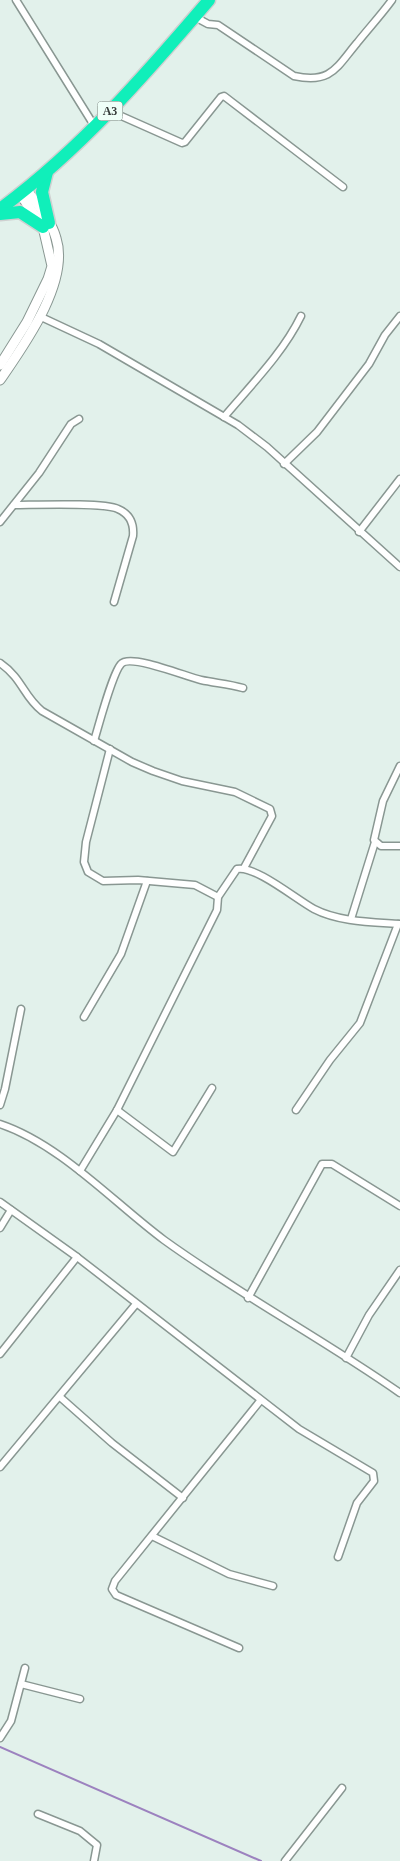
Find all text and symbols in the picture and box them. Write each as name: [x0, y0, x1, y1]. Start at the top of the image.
road number: A3: [98, 102, 122, 120]

